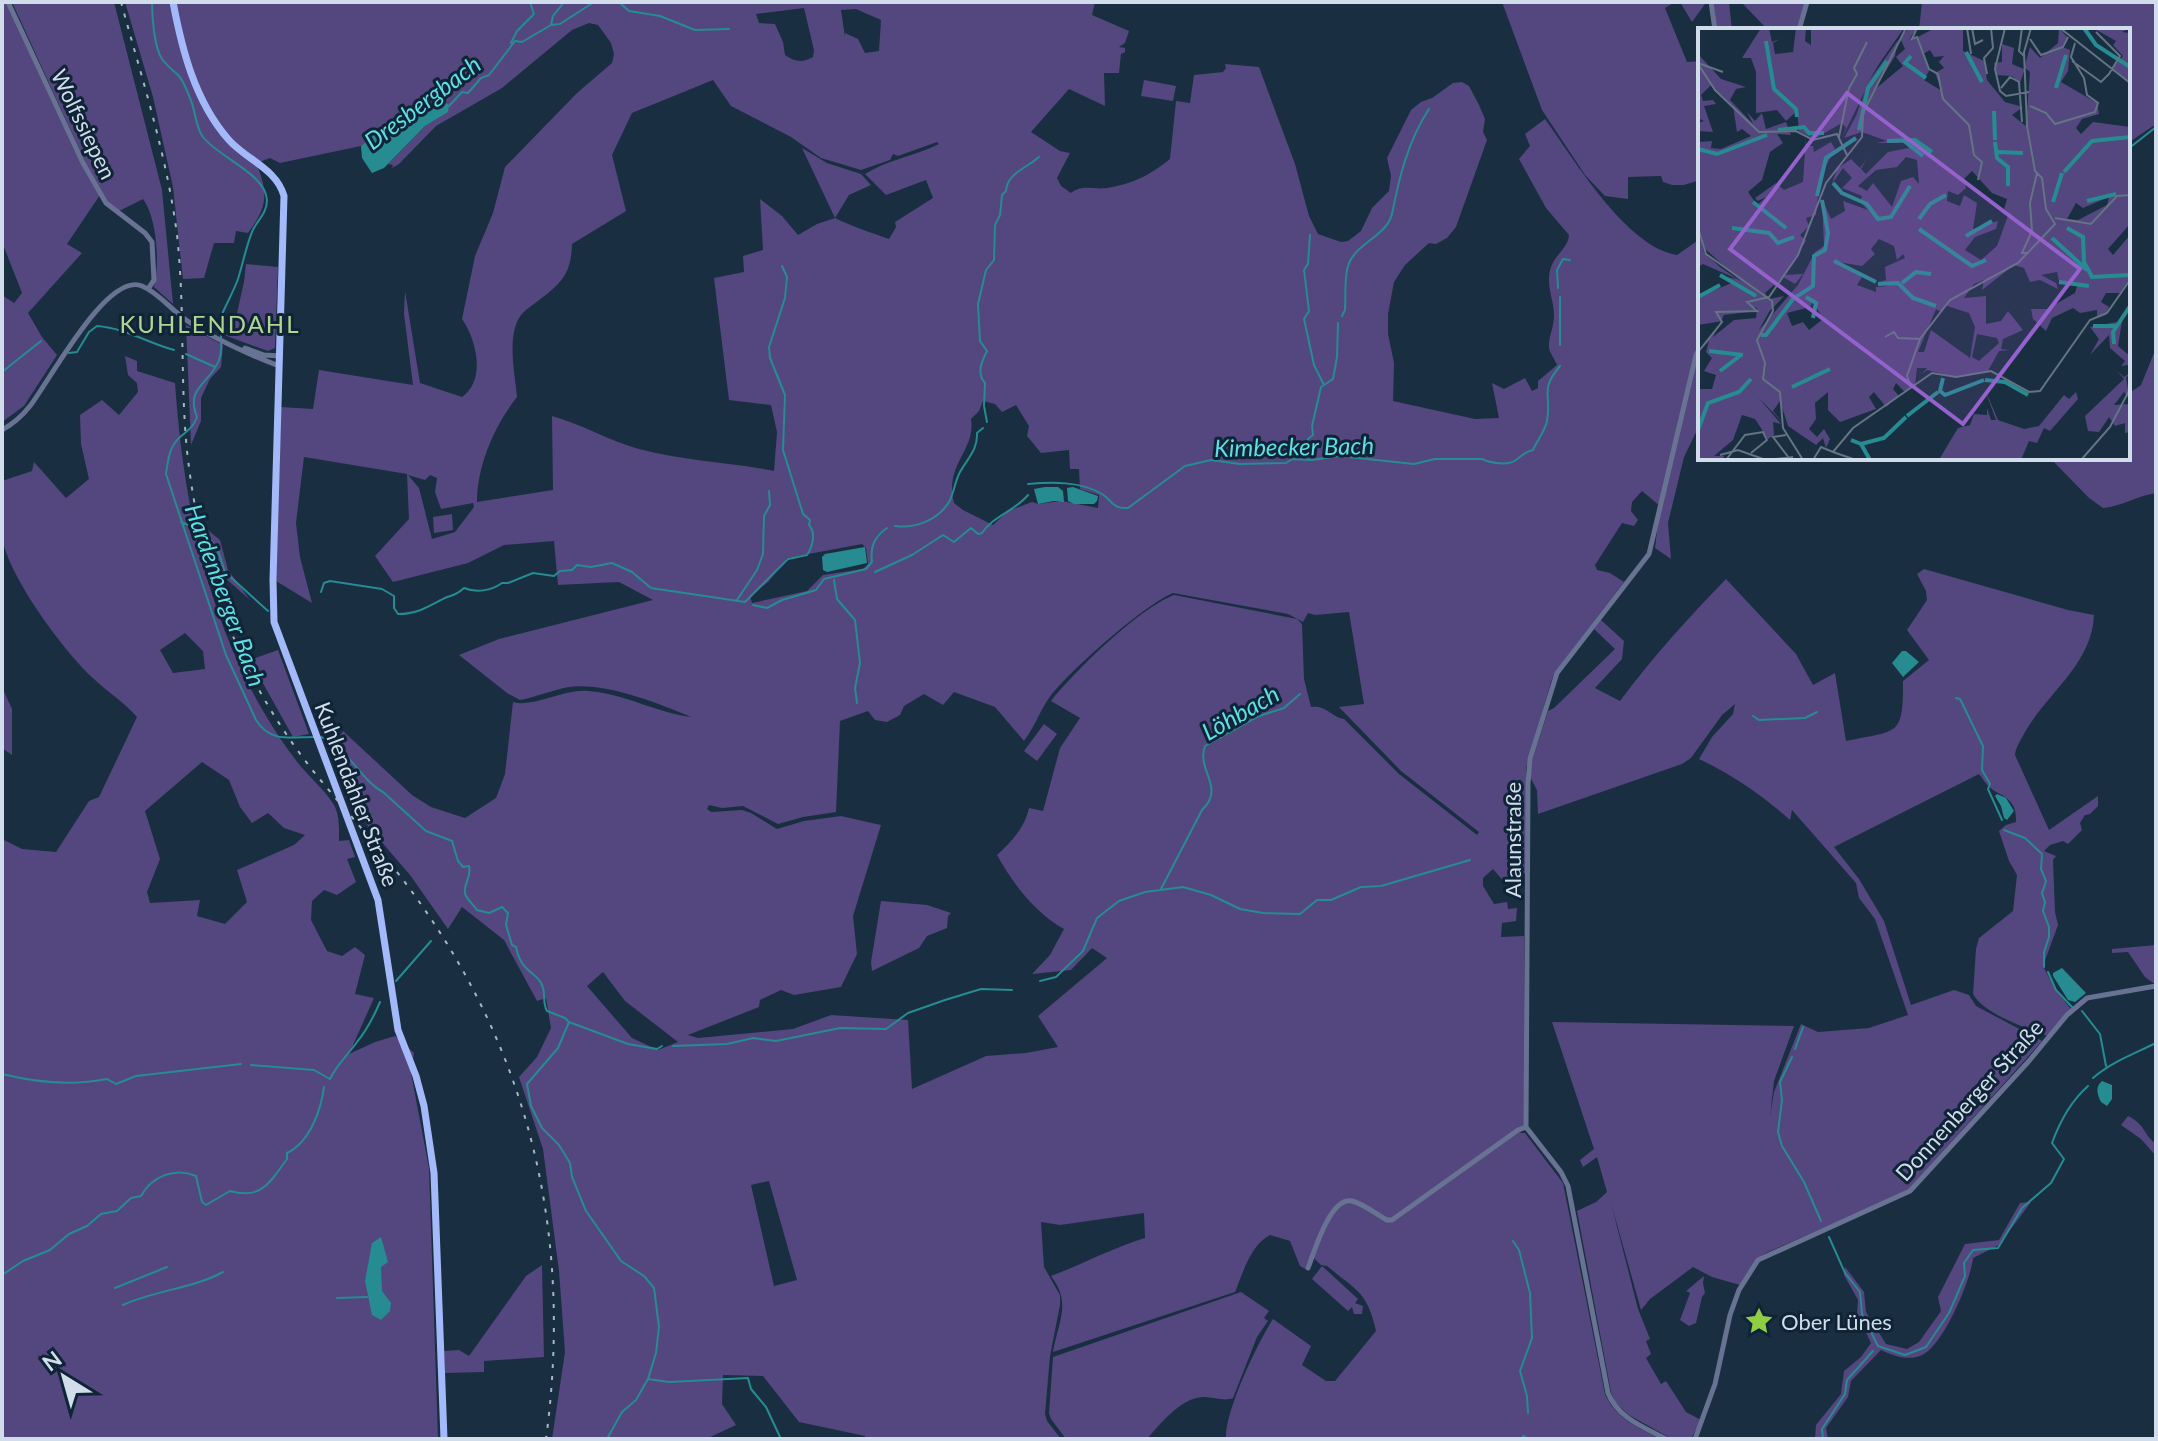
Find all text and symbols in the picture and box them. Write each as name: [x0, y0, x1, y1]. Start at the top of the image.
inset map: [1698, 28, 2130, 460]
water label: Dresbergbach: [358, 49, 486, 155]
street label: Wolfssiepen: [46, 65, 122, 183]
district label: KUHLENDAHL: [119, 309, 301, 338]
water label: Kimbecker Bach: [1214, 430, 1374, 462]
water label: Hardenberger Bach: [180, 500, 272, 690]
water label: Löhbach: [1196, 678, 1284, 746]
street label: Kuhlendahler Straße: [309, 698, 405, 890]
street label: Alaunstraße: [1499, 782, 1526, 898]
street label: Donnenberger Straße: [1889, 1014, 2049, 1186]
place icon: Ober Lünes: [1744, 1306, 1774, 1336]
place label: Ober Lünes: [1781, 1308, 1892, 1335]
north arrow: [24, 1337, 104, 1417]
text: N: [37, 1345, 67, 1377]

